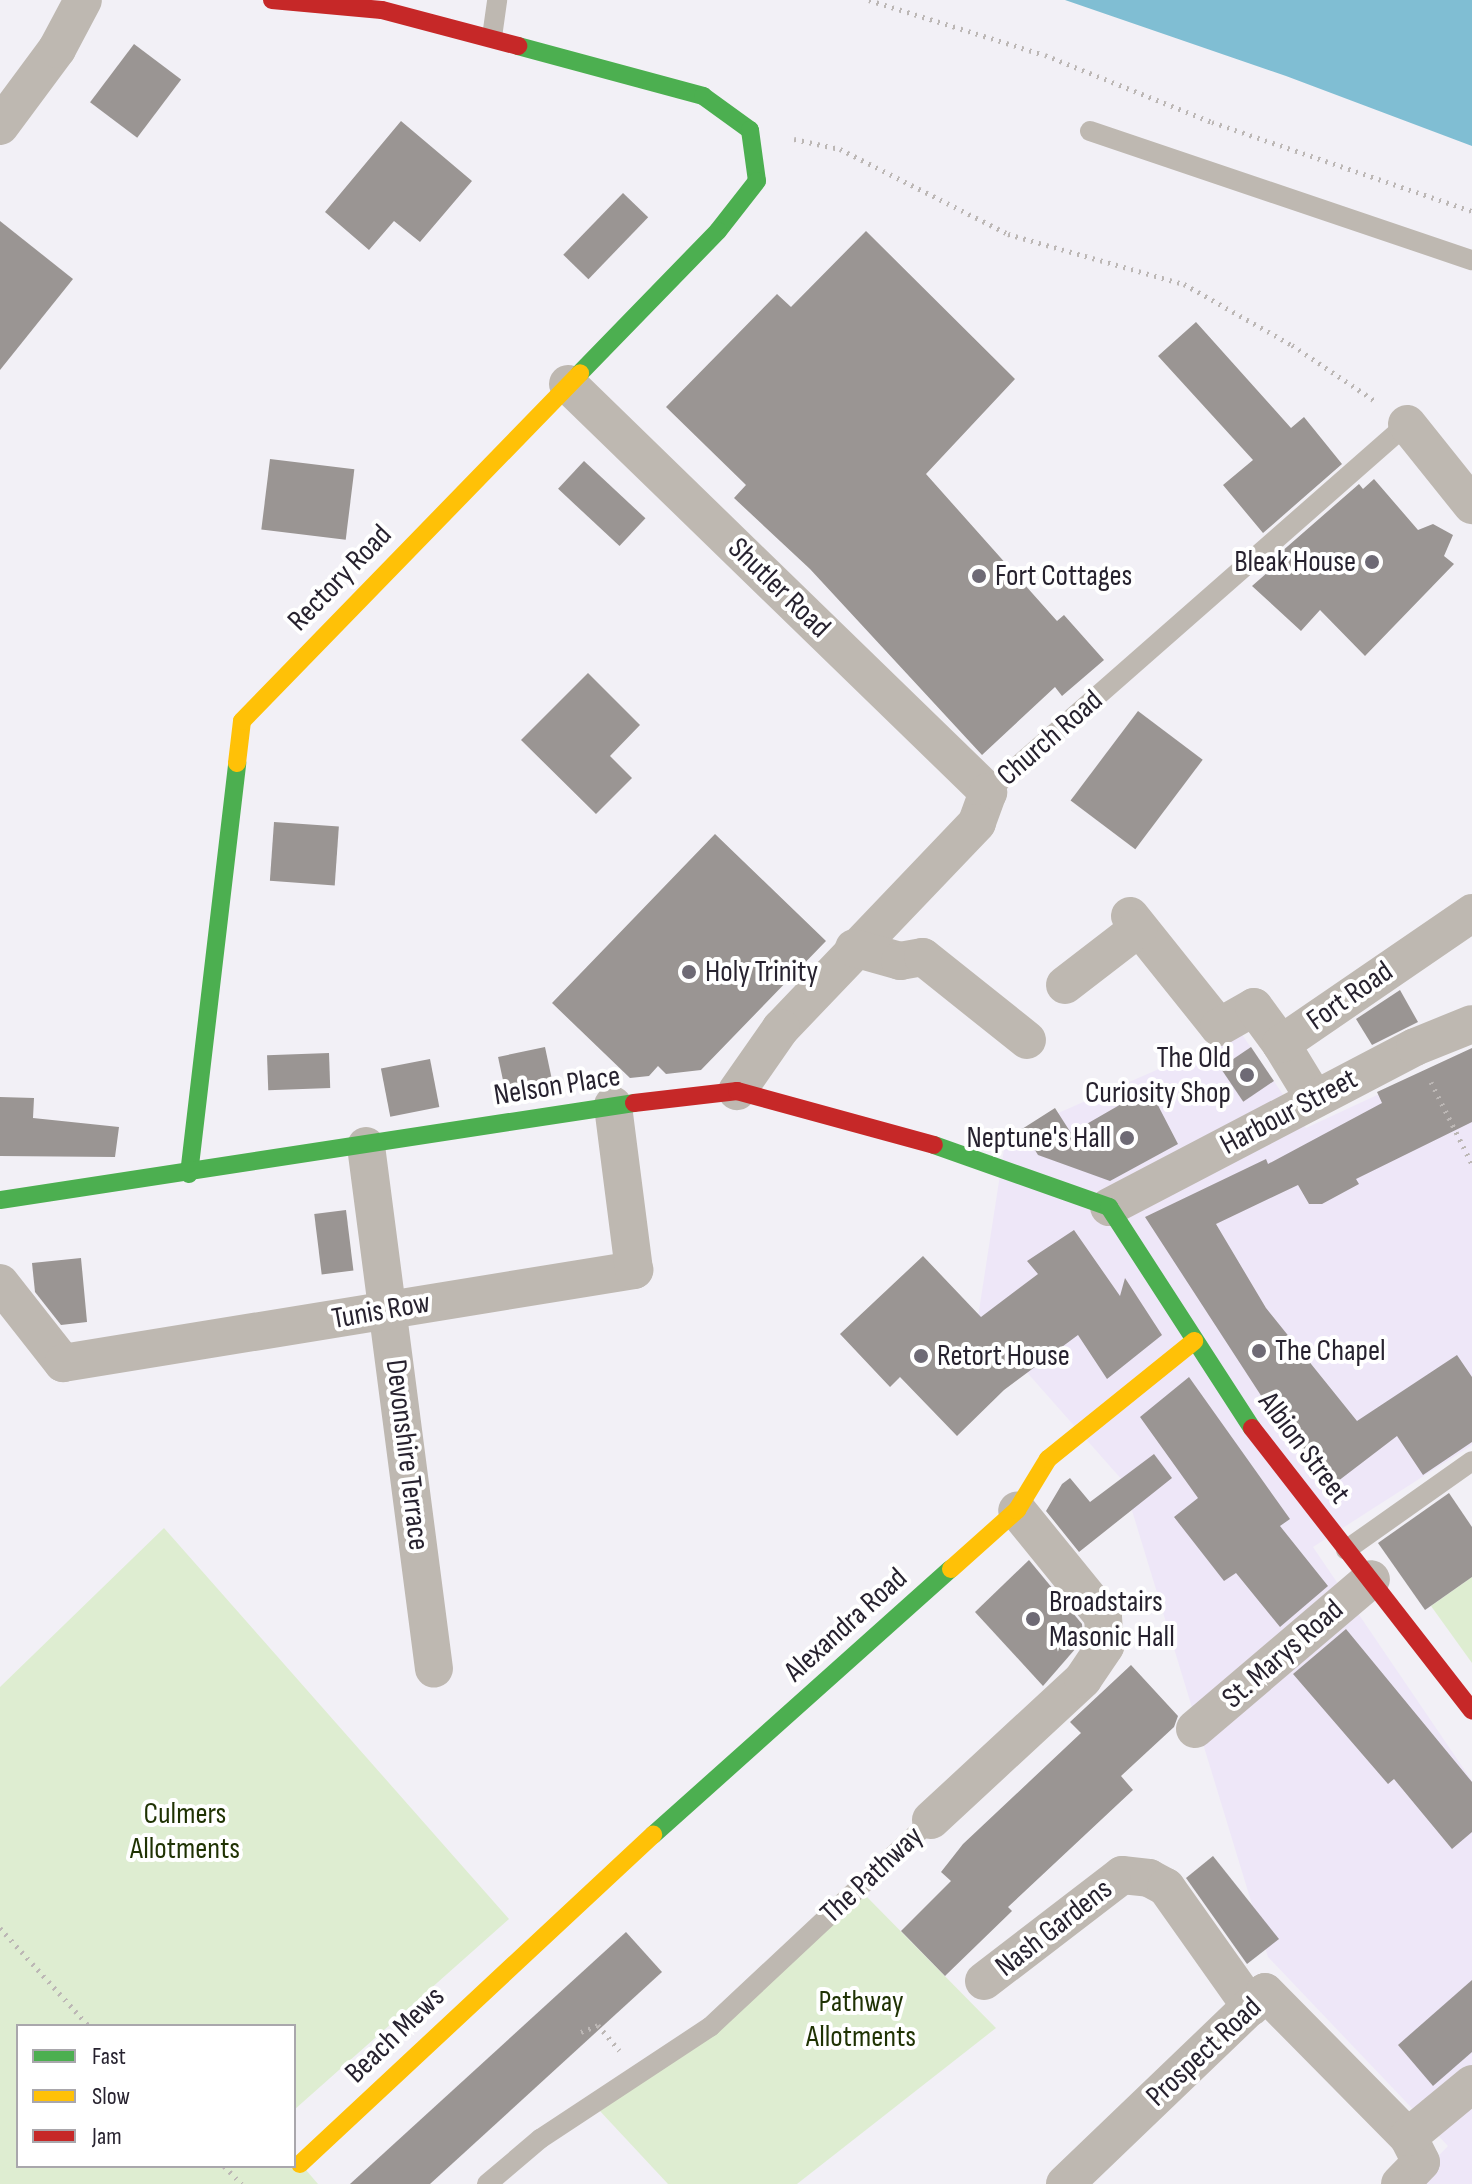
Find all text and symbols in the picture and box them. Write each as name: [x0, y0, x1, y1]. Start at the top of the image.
street label: Rectory Road: [281, 517, 399, 639]
street label: Shutler Road: [720, 530, 838, 646]
place label: Bleak House: [1234, 544, 1356, 580]
marker: Bleak House: [1363, 553, 1381, 571]
place label: Fort Cottages: [995, 558, 1132, 594]
marker: Fort Cottages: [970, 567, 988, 585]
street label: Church Road: [990, 683, 1110, 793]
place label: Holy Trinity: [705, 954, 818, 990]
street label: Fort Road: [1300, 954, 1400, 1038]
marker: Holy Trinity: [680, 963, 698, 981]
place label: The Old Curiosity Shop: [1085, 1040, 1231, 1110]
street label: Nelson Place: [491, 1058, 623, 1114]
street label: Harbour Street: [1215, 1061, 1363, 1163]
marker: The Old Curiosity Shop: [1238, 1066, 1256, 1084]
place label: Neptune's Hall: [966, 1120, 1111, 1156]
marker: Neptune's Hall: [1118, 1129, 1136, 1147]
street label: Tunis Row: [329, 1285, 433, 1337]
place label: The Chapel: [1275, 1333, 1386, 1369]
place label: Retort House: [937, 1338, 1070, 1374]
marker: The Chapel: [1250, 1342, 1268, 1360]
marker: Retort House: [912, 1347, 930, 1365]
street label: Devonshire Terrace: [377, 1358, 437, 1552]
street label: Albion Street: [1250, 1385, 1358, 1511]
street label: Alexandra Road: [777, 1560, 915, 1690]
place label: Broadstairs Masonic Hall: [1049, 1584, 1175, 1654]
street label: St. Marys Road: [1215, 1592, 1351, 1716]
marker: Broadstairs Masonic Hall: [1024, 1610, 1042, 1628]
park label: Culmers Allotments: [130, 1796, 240, 1866]
street label: The Pathway: [813, 1819, 931, 1931]
street label: Nash Gardens: [989, 1871, 1119, 1985]
street label: Beach Mews: [338, 1979, 452, 2091]
park label: Pathway Allotments: [806, 1984, 916, 2054]
street label: Prospect Road: [1139, 1990, 1269, 2114]
legend: [16, 2024, 296, 2168]
text: Fast: [92, 2042, 126, 2071]
text: Slow: [92, 2082, 130, 2111]
text: Jam: [92, 2122, 122, 2151]

